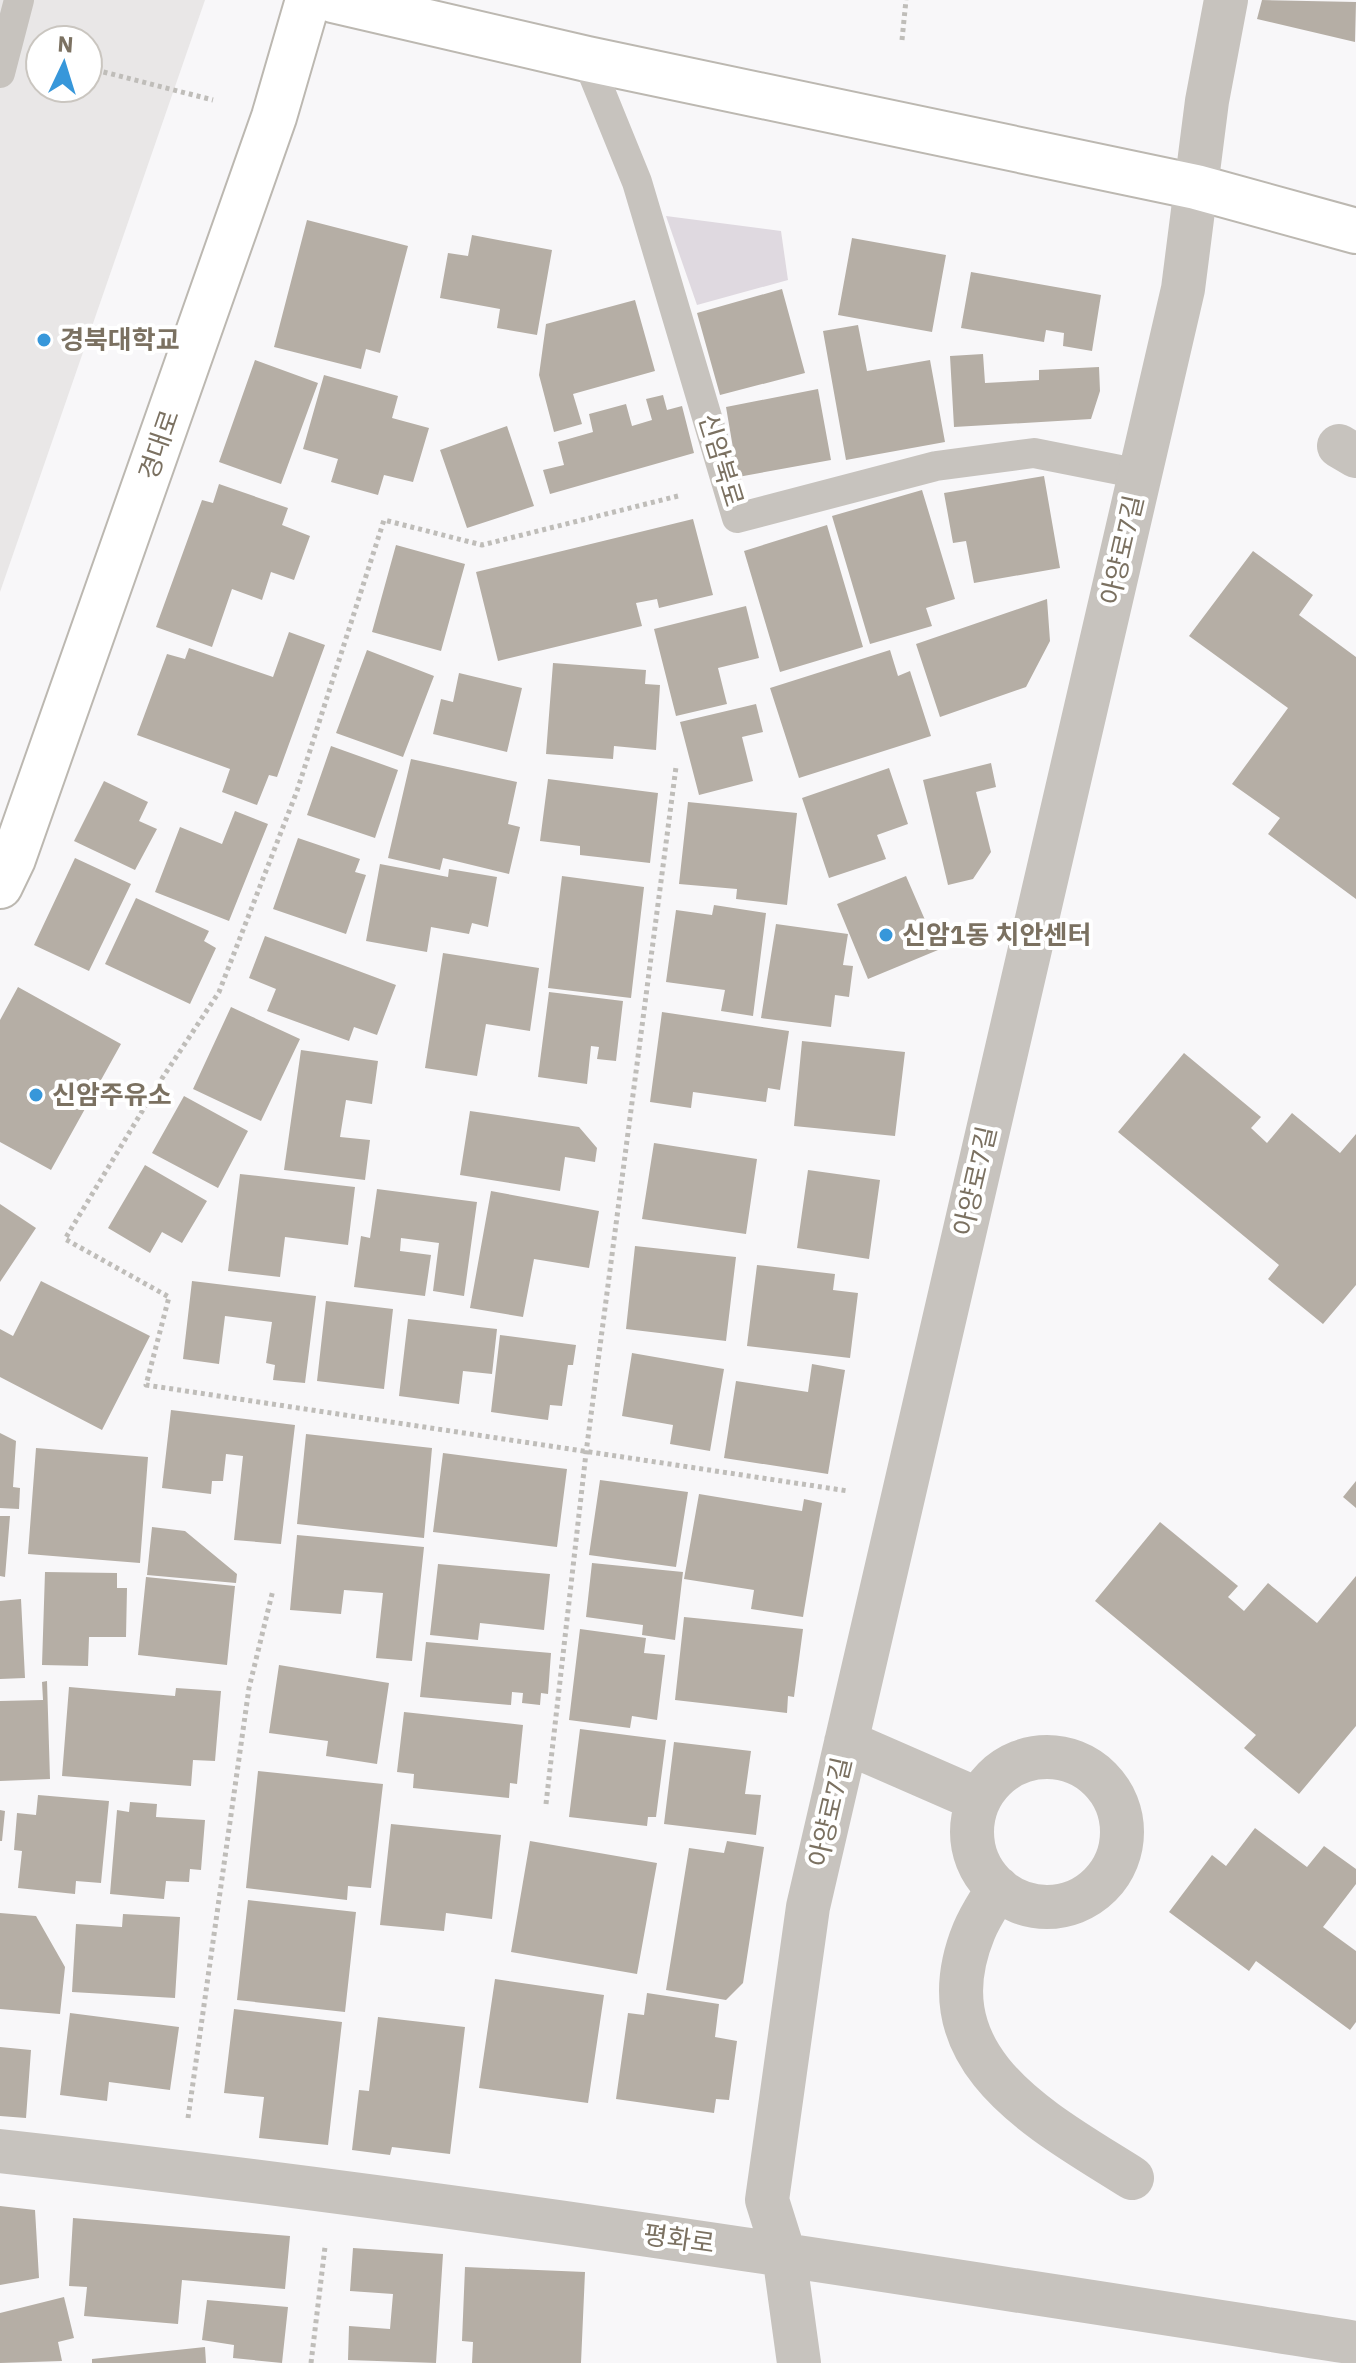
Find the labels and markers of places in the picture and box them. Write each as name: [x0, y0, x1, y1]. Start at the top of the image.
place label: 경북대학교: [60, 322, 180, 356]
marker: 경북대학교: [35, 331, 53, 349]
place label: 신암1동 치안센터: [902, 917, 1091, 951]
marker: 신암1동 치안센터: [877, 926, 895, 944]
place label: 신암주유소: [52, 1077, 172, 1111]
marker: 신암주유소: [27, 1086, 45, 1104]

